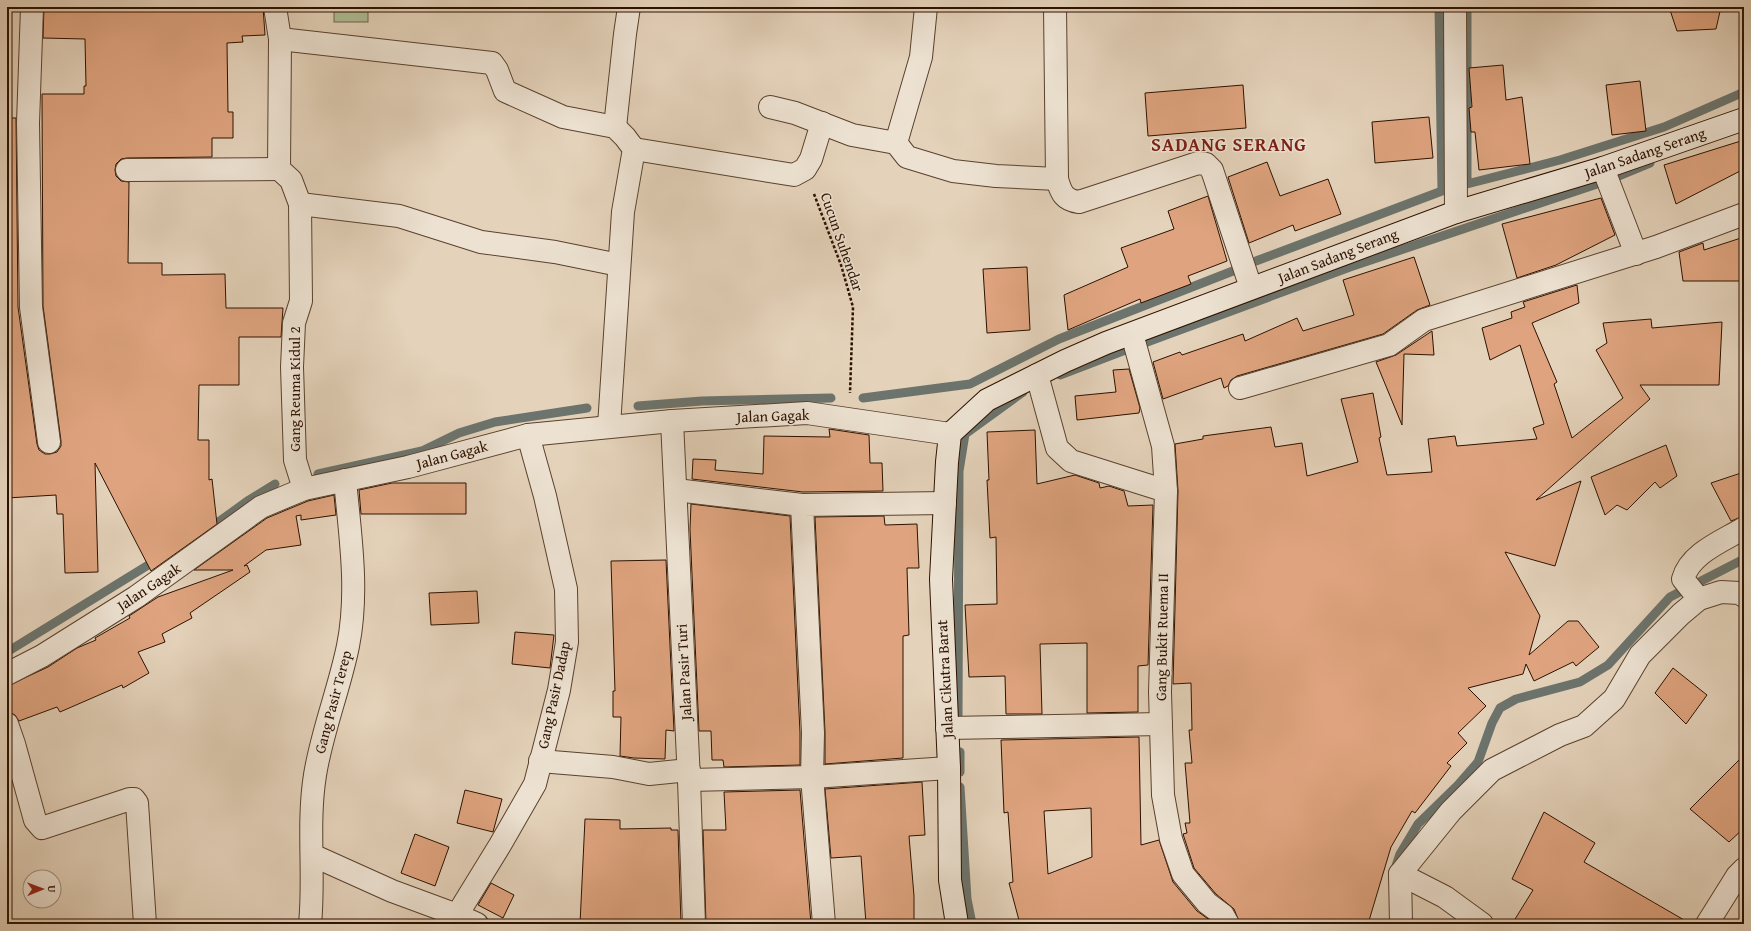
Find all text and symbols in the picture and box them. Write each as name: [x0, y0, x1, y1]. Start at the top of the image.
street label: Jalan Sadang Serang: [1580, 122, 1709, 184]
district label: SADANG SERANG: [1151, 130, 1307, 158]
street label: Cucun Suhendar: [816, 190, 869, 294]
street label: Jalan Sadang Serang: [1273, 223, 1401, 289]
street label: Gang Reuma Kidul 2: [284, 326, 305, 452]
street label: Jalan Gagak: [734, 404, 810, 427]
street label: Jalan Gagak: [412, 435, 490, 475]
street label: Jalan Gagak: [111, 557, 185, 617]
street label: Gang Bukit Ruema II: [1150, 573, 1173, 701]
street label: Jalan Cikutra Barat: [931, 619, 958, 741]
street label: Jalan Pasir Turi: [670, 623, 697, 723]
street label: Gang Pasir Dadap: [532, 639, 575, 751]
street label: Gang Pasir Terep: [309, 648, 356, 756]
north arrow: [22, 869, 62, 909]
text: U: [44, 885, 60, 893]

